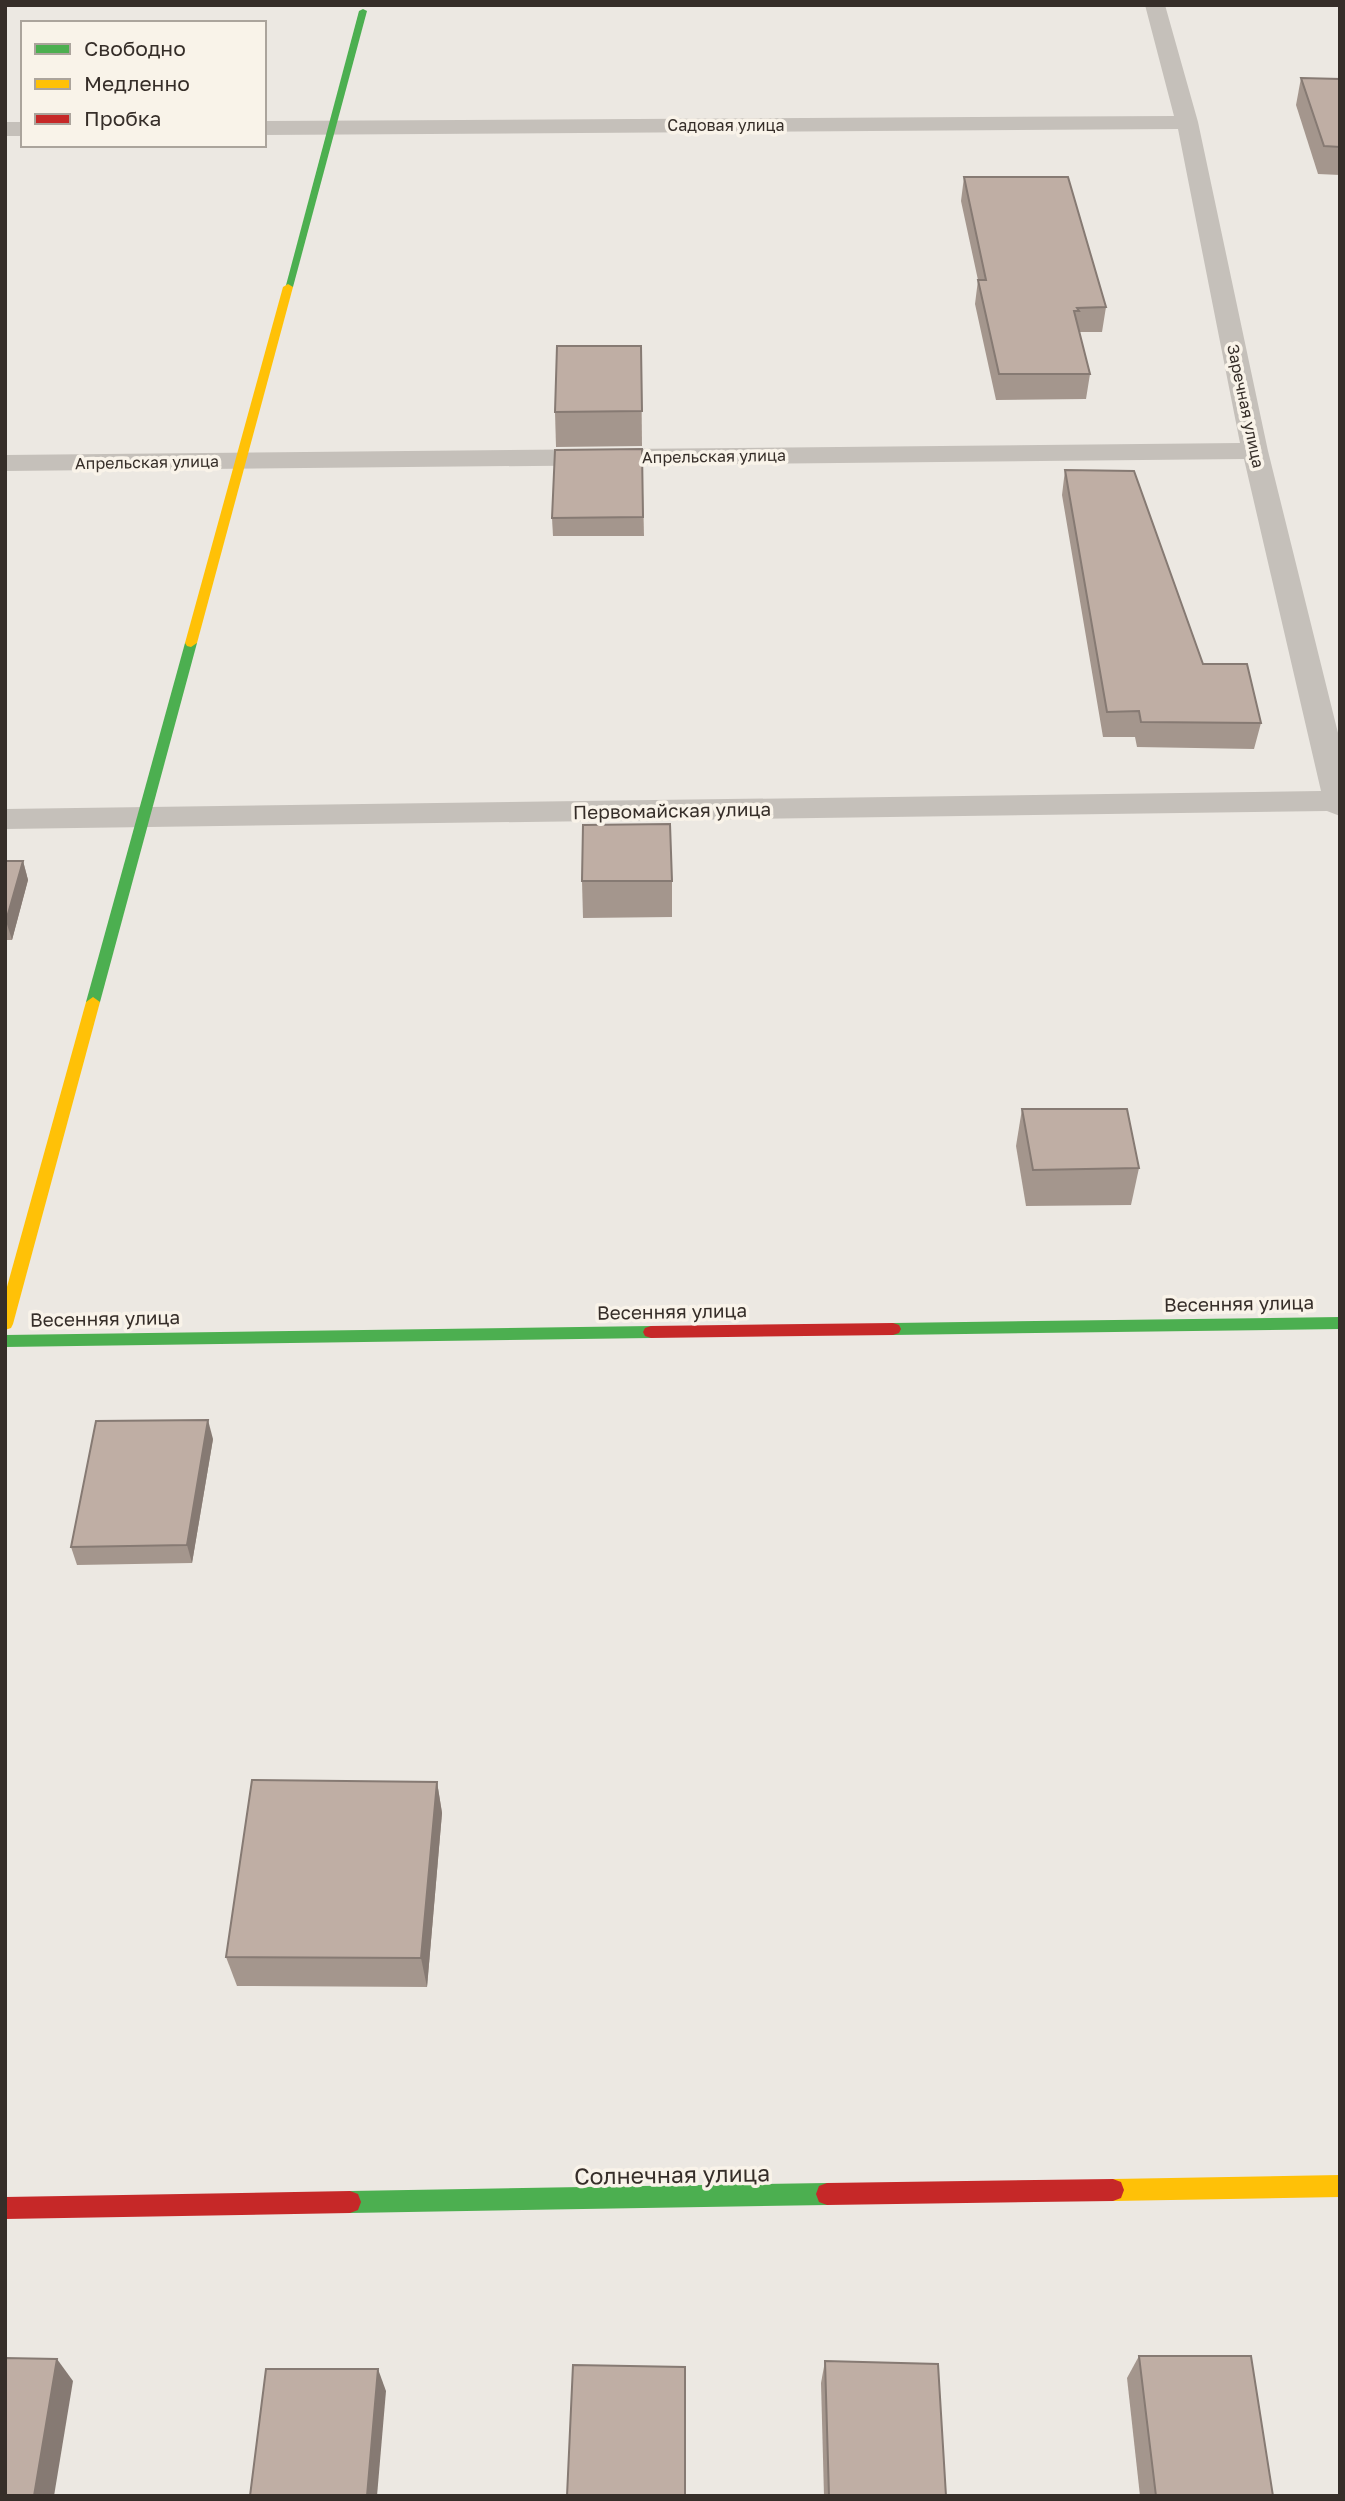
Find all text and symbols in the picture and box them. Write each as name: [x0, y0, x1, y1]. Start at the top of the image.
legend: [21, 21, 266, 147]
text: Свободно: [84, 35, 186, 61]
text: Медленно: [84, 70, 190, 96]
text: Пробка: [84, 105, 162, 131]
street label: Садовая улица: [667, 115, 785, 135]
street label: Заречная улица: [1223, 342, 1269, 470]
street label: Апрельская улица: [642, 445, 786, 467]
street label: Апрельская улица: [75, 451, 219, 473]
street label: Первомайская улица: [573, 797, 771, 823]
street label: Весенняя улица: [1164, 1290, 1314, 1316]
street label: Весенняя улица: [597, 1298, 747, 1324]
street label: Весенняя улица: [30, 1305, 180, 1331]
street label: Солнечная улица: [574, 2158, 770, 2190]

